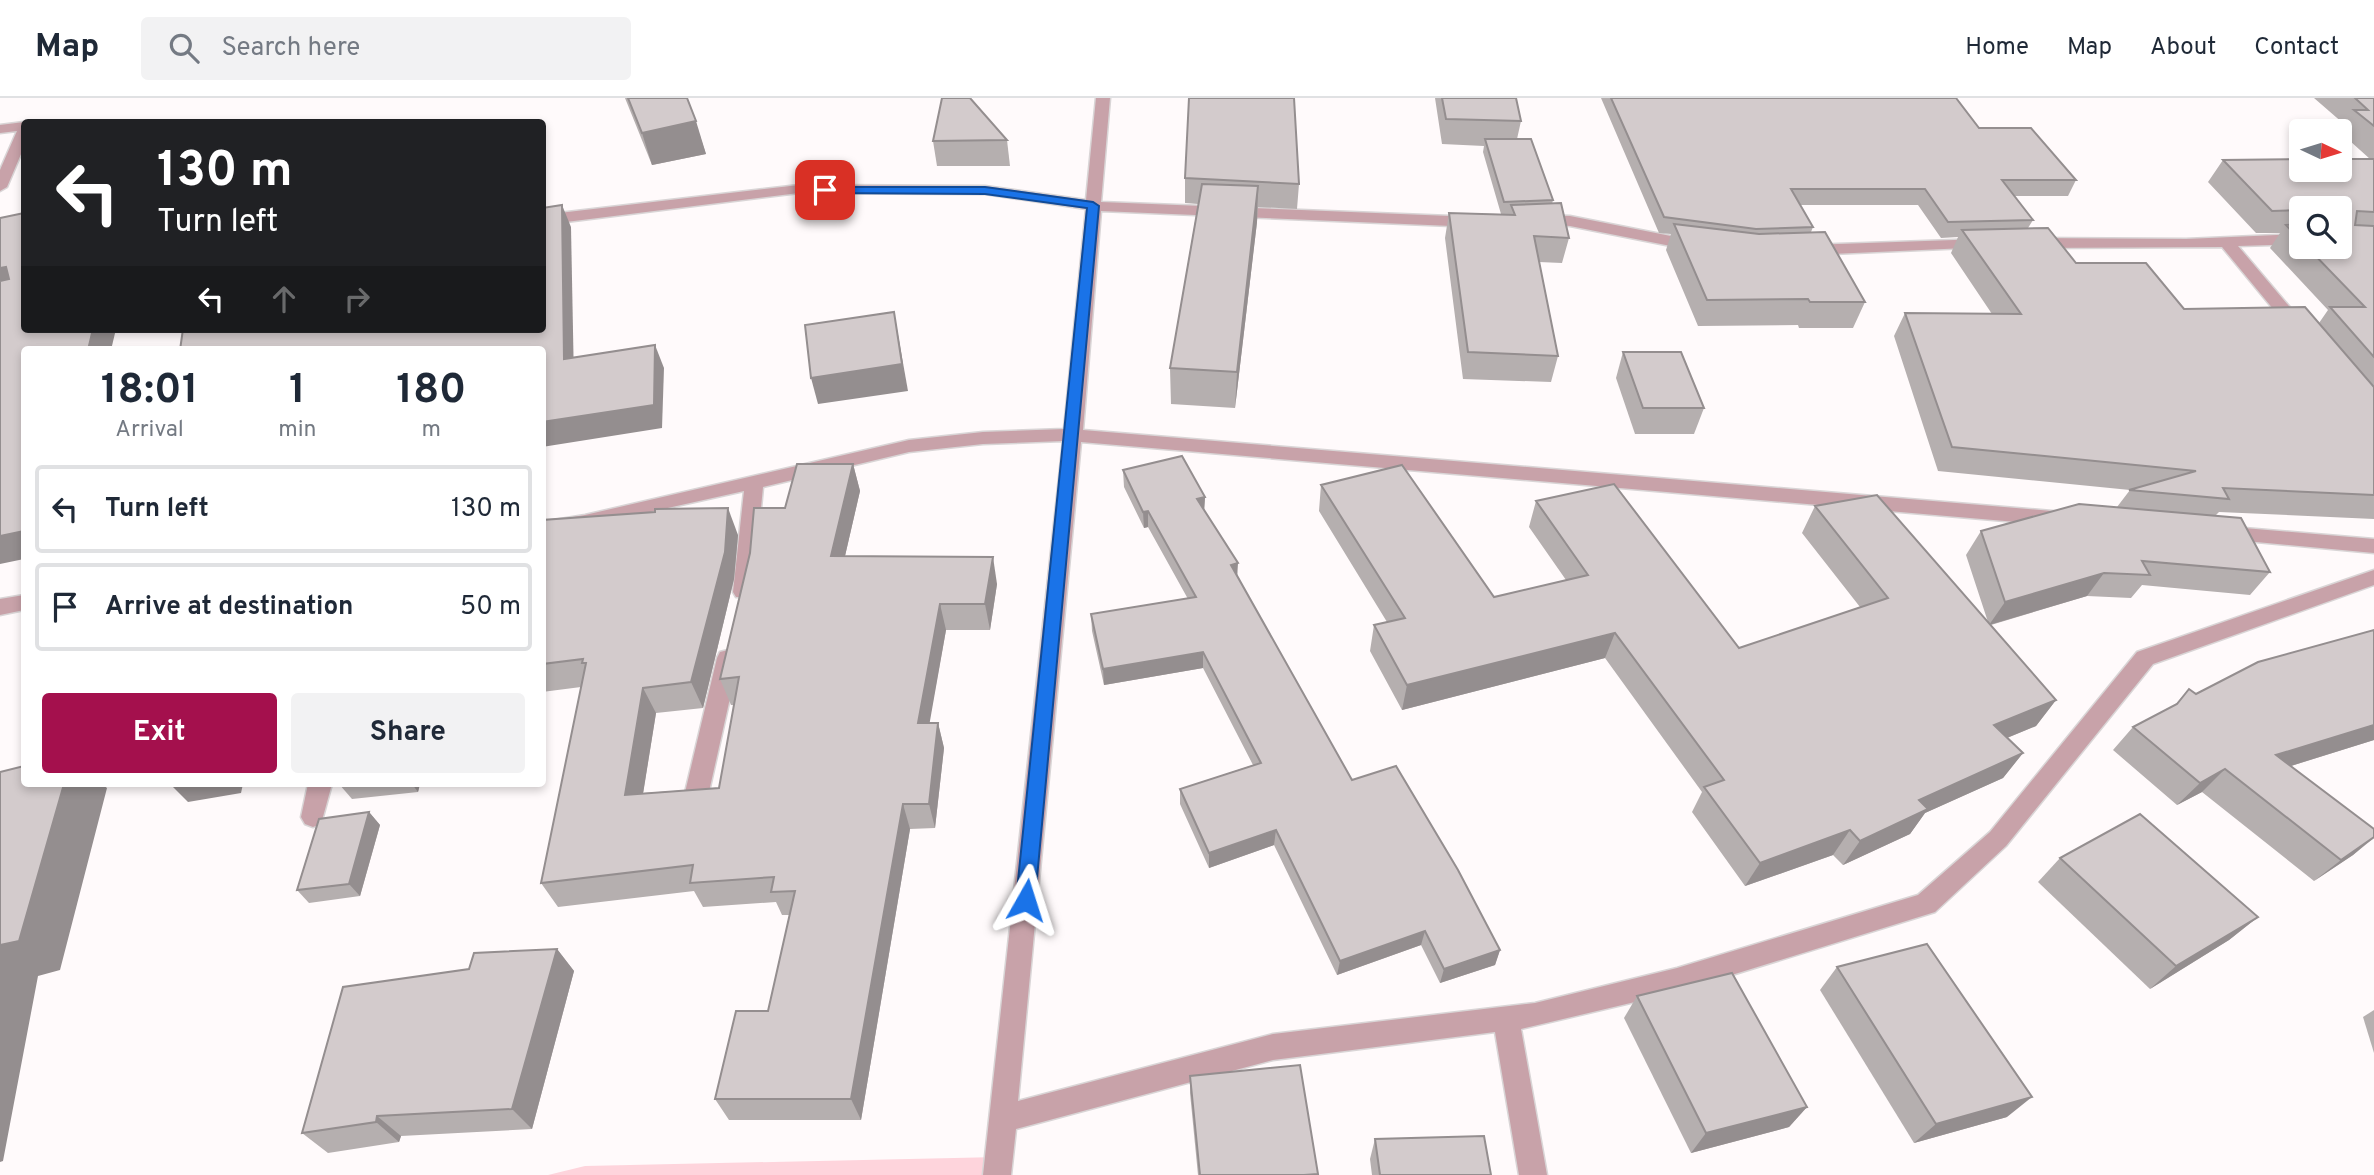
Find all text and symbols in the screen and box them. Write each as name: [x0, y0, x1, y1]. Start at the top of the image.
search box: [141, 17, 631, 80]
text: Map: [35, 27, 99, 69]
icon: search: [165, 29, 203, 67]
text: Search here: [221, 32, 360, 65]
text: Home: [1965, 33, 2029, 63]
text: Map: [2067, 33, 2112, 63]
text: About: [2150, 33, 2216, 63]
text: Contact: [2254, 33, 2339, 63]
north arrow: [2289, 119, 2352, 182]
map controls: [2289, 119, 2352, 259]
text: 130 m: [157, 142, 293, 204]
icon: left: [42, 147, 133, 238]
pin: [795, 160, 855, 220]
icon: arrive: [806, 171, 844, 209]
button: search: [2289, 196, 2352, 259]
text: Turn left: [157, 203, 278, 243]
icon: left: [192, 280, 230, 318]
icon: ahead: [265, 280, 303, 318]
icon: right: [338, 280, 376, 318]
text: 18:01: [101, 365, 199, 418]
text: 1: [289, 365, 306, 418]
text: 180: [396, 365, 466, 418]
text: Arrival: [115, 416, 184, 445]
text: min: [278, 416, 316, 445]
text: m: [421, 416, 441, 445]
icon: left: [46, 490, 84, 528]
text: Turn left: [105, 493, 209, 526]
text: 130 m: [451, 493, 521, 526]
icon: arrive: [46, 588, 84, 626]
text: Arrive at destination: [105, 591, 353, 624]
text: 50 m: [460, 591, 521, 624]
button: Exit: [42, 693, 277, 773]
button: Share: [291, 693, 525, 773]
position arrow: [989, 863, 1063, 937]

